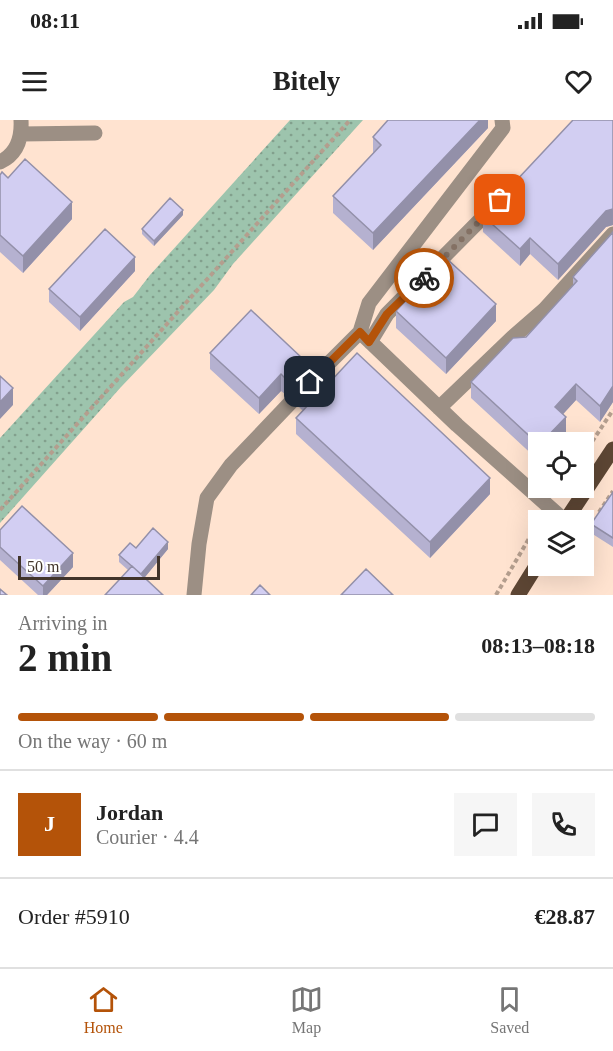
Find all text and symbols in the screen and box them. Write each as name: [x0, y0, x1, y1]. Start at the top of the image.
text: 08:11: [30, 8, 80, 33]
icon: menu: [18, 65, 51, 98]
icon: heart: [562, 65, 595, 98]
text: Bitely: [273, 66, 340, 96]
pin: [474, 174, 525, 225]
icon: bag: [483, 183, 516, 216]
courier: [394, 248, 454, 308]
icon: bike: [408, 262, 441, 295]
pin: [284, 356, 335, 407]
icon: home: [293, 365, 326, 398]
map controls: [528, 432, 594, 576]
button: locate: [528, 432, 594, 498]
button: layers: [528, 510, 594, 576]
scale bar: [18, 553, 160, 580]
text: 50 m: [27, 558, 59, 575]
text: Arriving in: [18, 612, 107, 634]
text: 08:13–08:18: [481, 633, 595, 658]
text: 2 min: [18, 636, 112, 679]
text: On the way · 60 m: [18, 730, 167, 752]
button: chat: [454, 793, 517, 856]
button: phone: [532, 793, 595, 856]
text: Jordan: [96, 800, 163, 825]
text: J: [44, 811, 55, 836]
text: Courier · 4.4: [96, 826, 199, 848]
text: Order #5910: [18, 904, 130, 929]
text: €28.87: [535, 904, 595, 929]
tab: Home: [84, 983, 123, 1037]
tab: Map: [290, 983, 323, 1037]
tab: Saved: [490, 983, 529, 1037]

